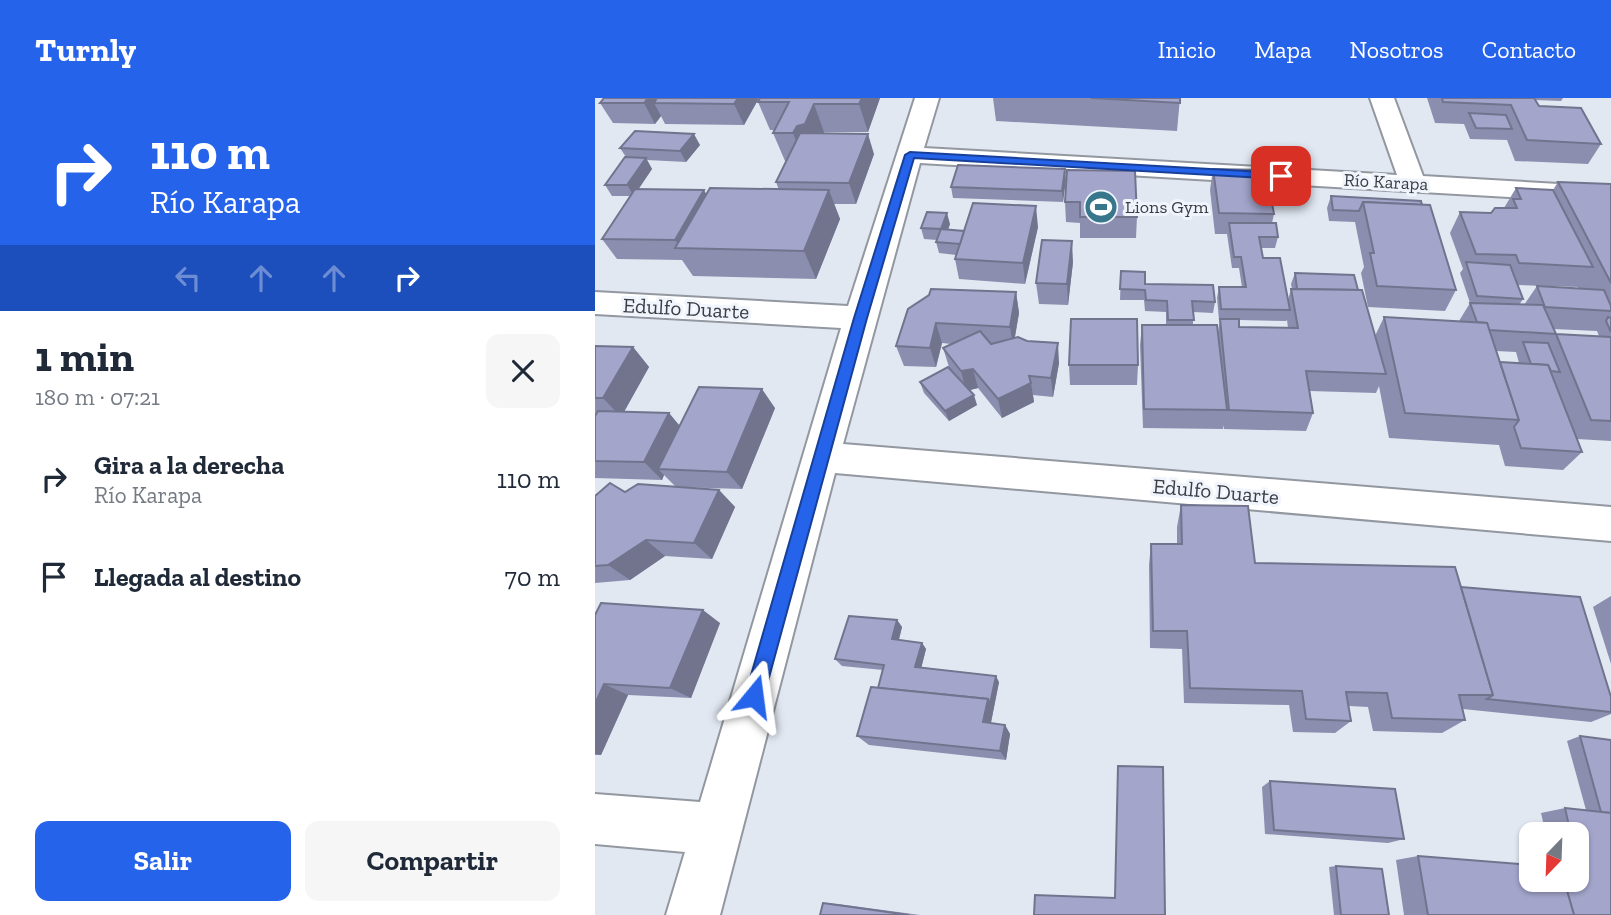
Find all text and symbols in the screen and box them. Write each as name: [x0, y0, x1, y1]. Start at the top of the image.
text: Turnly: [35, 30, 136, 69]
text: Inicio: [1158, 35, 1216, 64]
text: Mapa: [1254, 35, 1311, 64]
text: Nosotros: [1349, 35, 1444, 64]
text: Contacto: [1482, 35, 1576, 64]
text: 110 m: [150, 123, 270, 182]
icon: right: [35, 126, 126, 217]
pin: [1251, 146, 1311, 206]
icon: arrive: [1262, 157, 1300, 195]
street label: Río Karapa: [1343, 169, 1429, 195]
text: Río Karapa: [150, 183, 300, 221]
sports icon: Lions Gym: [1082, 188, 1120, 226]
place label: Lions Gym: [1125, 196, 1209, 218]
icon: left: [169, 259, 207, 297]
icon: ahead: [242, 259, 280, 297]
icon: ahead: [315, 259, 353, 297]
icon: right: [388, 259, 426, 297]
street label: Edulfo Duarte: [622, 292, 750, 324]
text: 1 min: [35, 331, 134, 382]
button: close: [486, 334, 560, 408]
text: 180 m · 07:21: [35, 383, 160, 411]
text: Gira a la derecha: [94, 449, 284, 481]
icon: right: [35, 460, 73, 498]
text: 110 m: [497, 463, 560, 495]
street label: Edulfo Duarte: [1152, 473, 1280, 509]
text: Río Karapa: [94, 481, 202, 509]
icon: arrive: [35, 558, 73, 596]
text: Llegada al destino: [94, 561, 301, 593]
text: 70 m: [504, 561, 560, 593]
position arrow: [717, 659, 791, 733]
button: Salir: [35, 821, 291, 901]
button: Compartir: [305, 821, 560, 901]
north arrow: [1519, 822, 1589, 892]
map controls: [1519, 822, 1589, 892]

